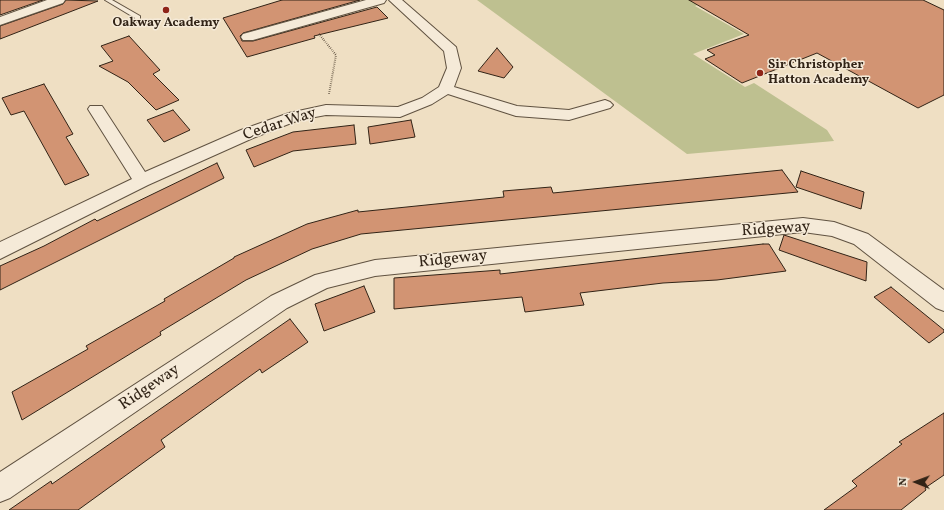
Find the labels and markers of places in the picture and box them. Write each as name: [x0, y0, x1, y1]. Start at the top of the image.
marker: Oakway Academy: [161, 5, 171, 15]
place label: Oakway Academy: [112, 16, 220, 32]
place label: Sir Christopher Hatton Academy: [768, 58, 869, 89]
marker: Sir Christopher Hatton Academy: [755, 68, 765, 78]

